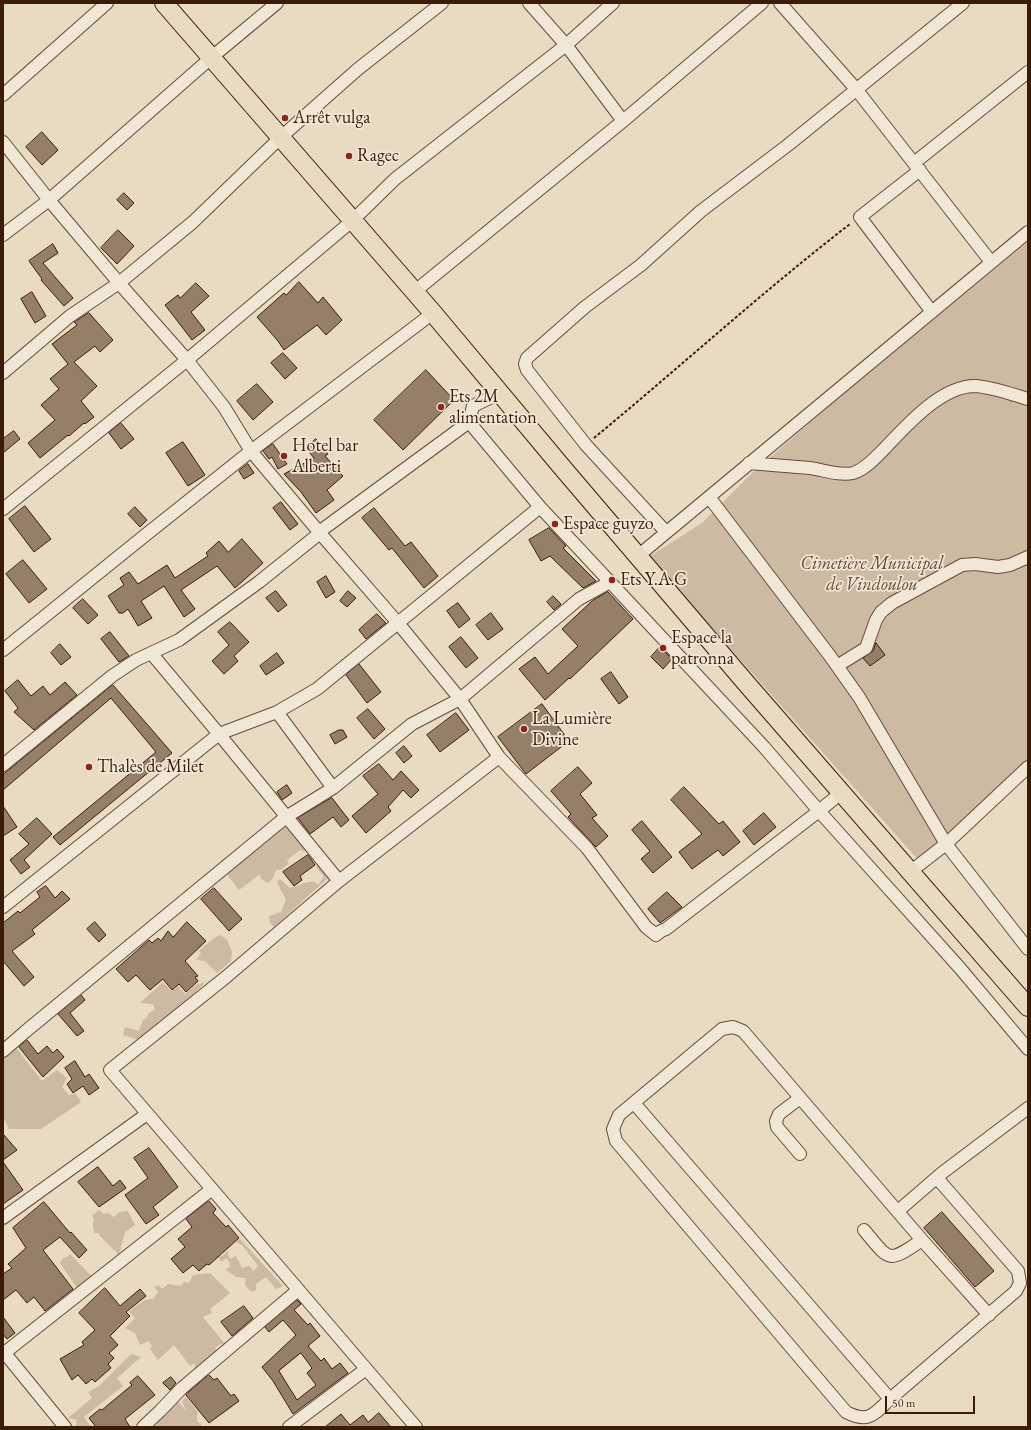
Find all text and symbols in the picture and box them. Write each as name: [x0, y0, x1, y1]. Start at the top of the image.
place label: Arrêt vulga: [293, 107, 370, 129]
marker: Arrêt vulga: [280, 113, 290, 123]
place label: Ragec: [357, 145, 399, 167]
marker: Ragec: [344, 151, 354, 161]
place label: Ets 2M alimentation: [449, 386, 537, 428]
marker: Ets 2M alimentation: [436, 402, 446, 412]
place label: Hotel bar Alberti: [292, 435, 358, 478]
marker: Hotel bar Alberti: [279, 451, 289, 461]
place label: Espace guyzo: [563, 513, 654, 535]
marker: Espace guyzo: [550, 519, 560, 529]
park label: Cimetière Municipal de Vindoulou: [801, 553, 943, 596]
place label: Ets Y.A.G: [620, 569, 687, 591]
marker: Ets Y.A.G: [607, 575, 617, 585]
place label: Espace la patronna: [671, 627, 734, 670]
marker: Espace la patronna: [658, 643, 668, 653]
place label: La Lumière Divine: [532, 708, 612, 750]
marker: La Lumière Divine: [519, 724, 529, 734]
place label: Thalès de Milet: [97, 756, 204, 778]
marker: Thalès de Milet: [84, 762, 94, 772]
scale bar: [887, 1388, 977, 1414]
text: 50 m: [892, 1395, 915, 1411]

